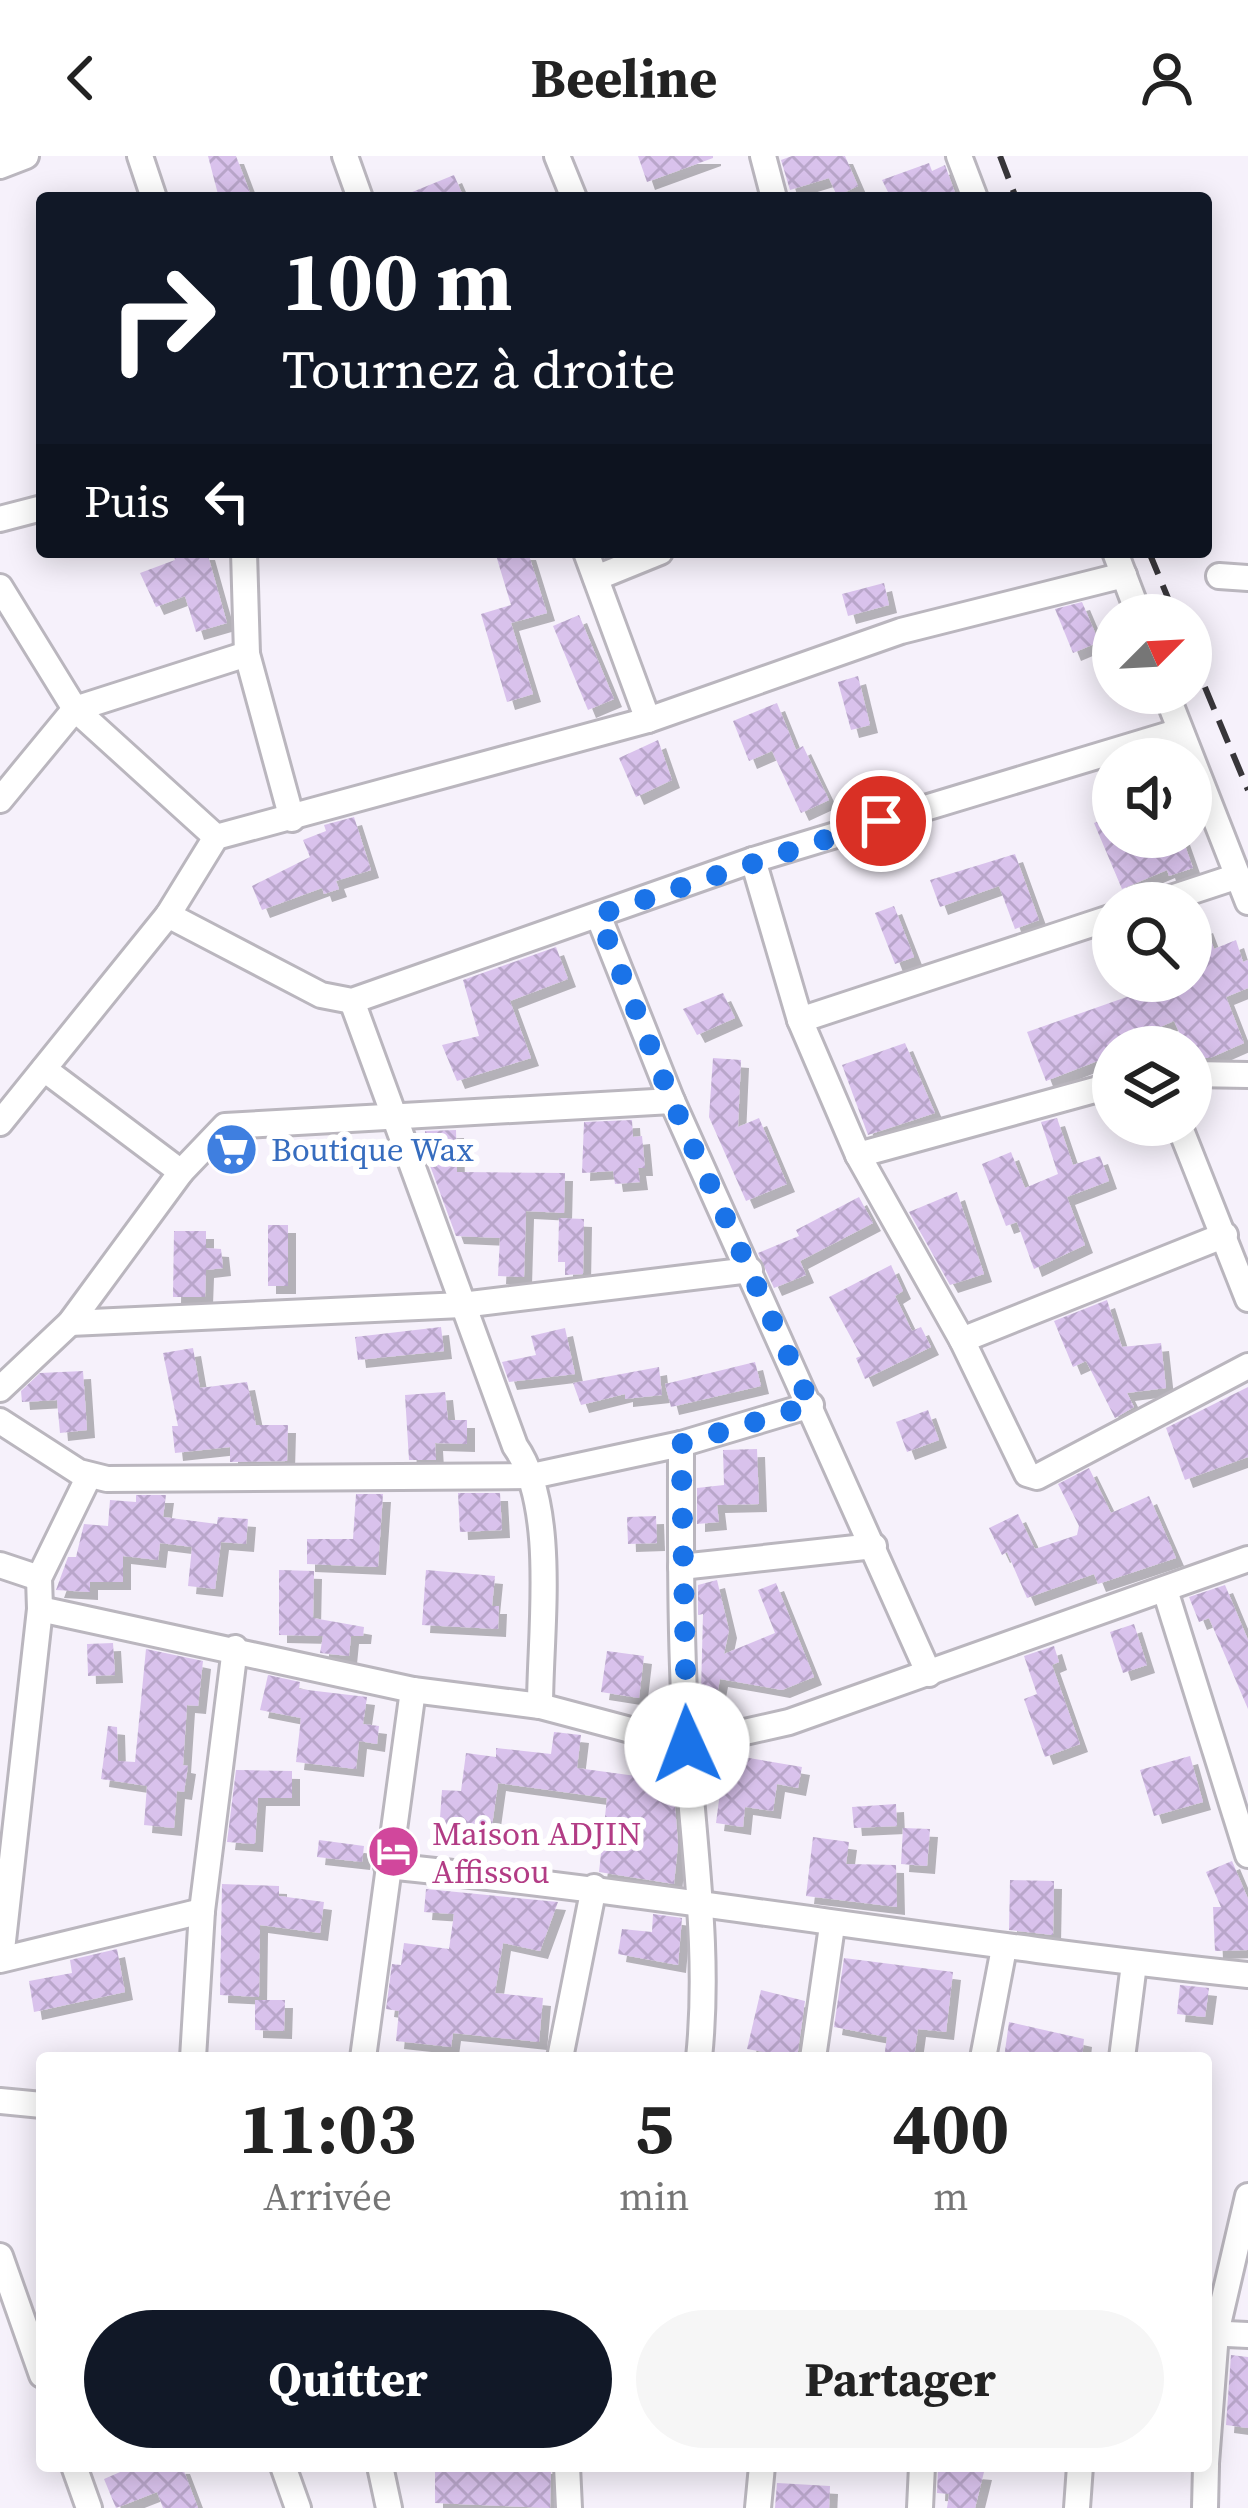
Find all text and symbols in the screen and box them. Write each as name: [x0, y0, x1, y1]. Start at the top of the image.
text: Beeline: [531, 41, 717, 115]
icon: back: [48, 45, 114, 111]
icon: person: [1134, 45, 1200, 111]
text: 100 m: [282, 223, 513, 338]
icon: right: [84, 240, 240, 396]
text: Tournez à droite: [282, 332, 676, 406]
icon: left: [194, 468, 260, 534]
text: Puis: [84, 470, 170, 532]
north arrow: [1092, 594, 1212, 714]
map controls: [1092, 594, 1212, 1146]
button: sound: [1092, 738, 1212, 858]
pin: [830, 770, 932, 872]
icon: arrive: [848, 788, 914, 854]
button: search: [1092, 882, 1212, 1002]
button: layers: [1092, 1026, 1212, 1146]
supermarket icon: Boutique Wax: [204, 1121, 260, 1177]
place label: Boutique Wax: [271, 1127, 474, 1172]
position arrow: [624, 1682, 750, 1808]
place label: Maison ADJIN Affissou: [432, 1811, 641, 1894]
hotel icon: Maison ADJIN Affissou: [365, 1824, 421, 1880]
text: 11:03: [239, 2078, 416, 2177]
text: 5: [635, 2078, 674, 2177]
text: 400: [892, 2078, 1009, 2177]
text: Arrivée: [263, 2170, 392, 2223]
text: min: [619, 2170, 690, 2223]
text: m: [933, 2170, 968, 2223]
button: Quitter: [84, 2310, 612, 2448]
button: Partager: [636, 2310, 1164, 2448]

